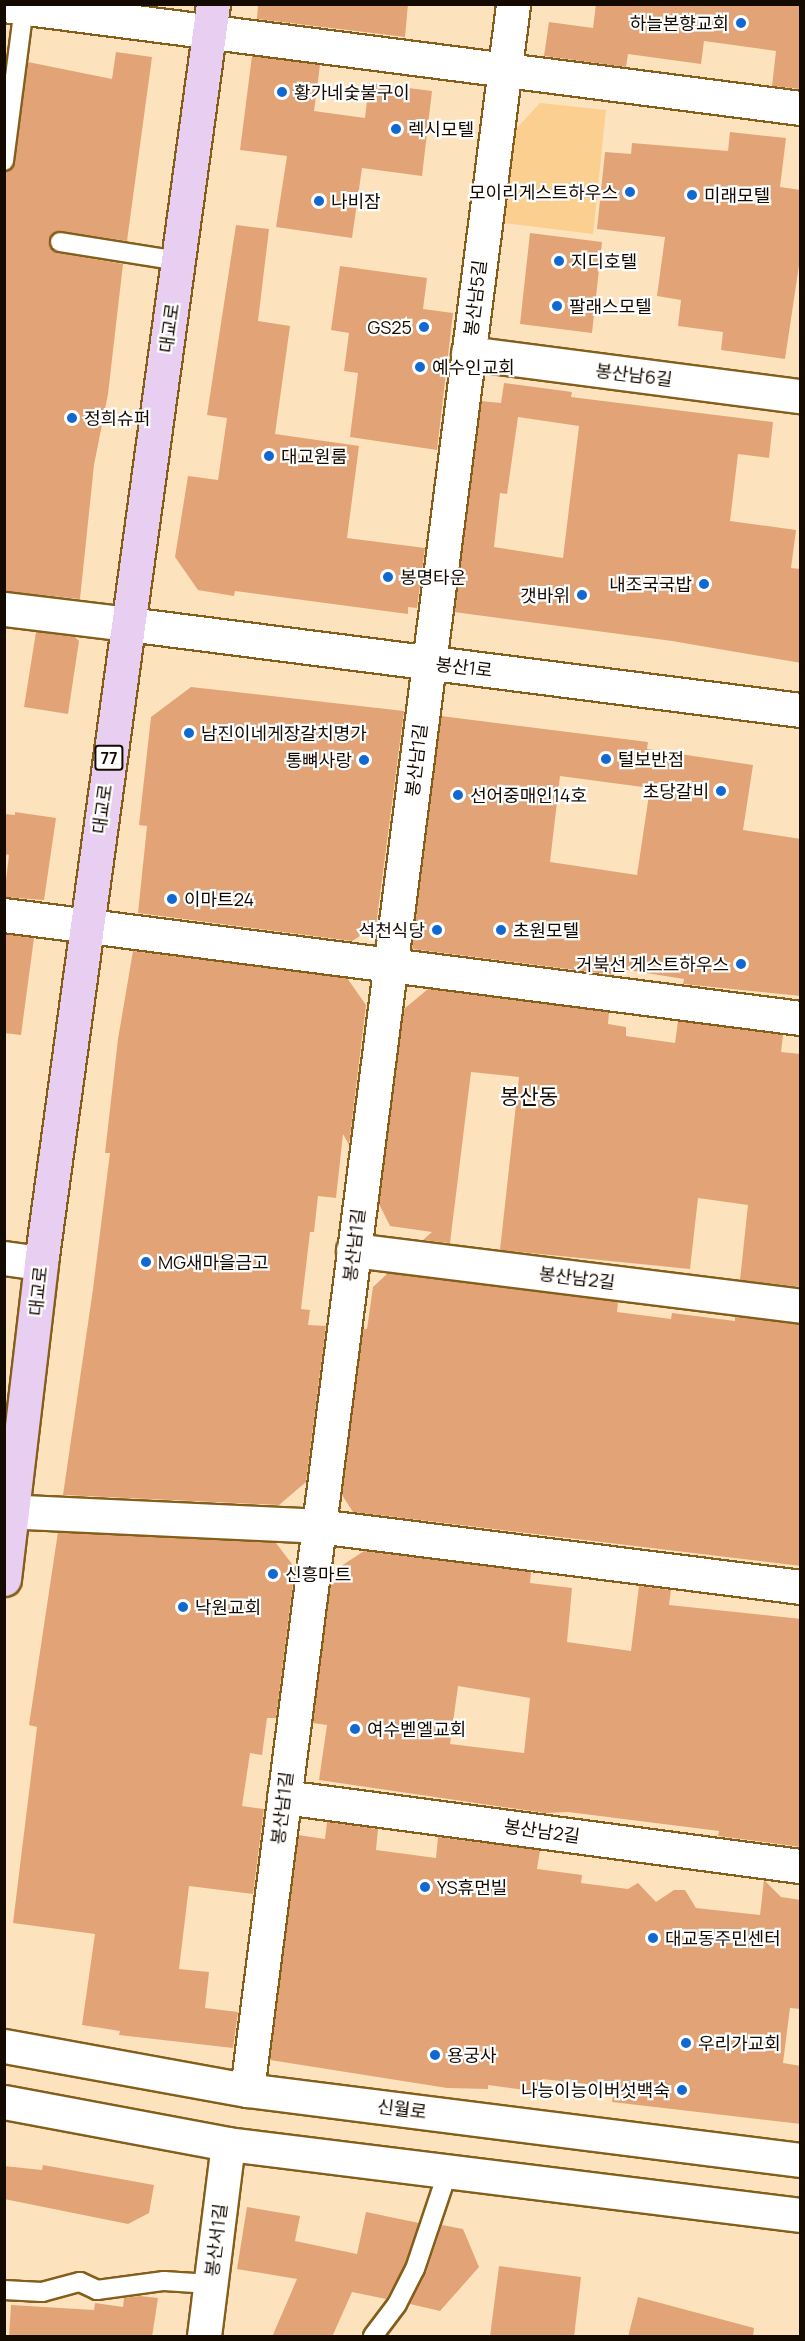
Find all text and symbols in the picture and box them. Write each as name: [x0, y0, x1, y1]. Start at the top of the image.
place label: 하늘본향교회: [630, 12, 729, 34]
marker: 하늘본향교회: [734, 16, 748, 30]
place label: 황가네숯불구이: [294, 81, 410, 103]
marker: 황가네숯불구이: [275, 85, 289, 99]
place label: 렉시모텔: [408, 118, 474, 140]
marker: 렉시모텔: [389, 122, 403, 136]
place label: 모이리게스트하우스: [469, 181, 618, 203]
place label: 미래모텔: [704, 184, 770, 206]
marker: 모이리게스트하우스: [623, 185, 637, 199]
marker: 미래모텔: [685, 188, 699, 202]
place label: 나비잠: [331, 190, 381, 212]
marker: 나비잠: [312, 194, 326, 208]
place label: 지디호텔: [571, 250, 637, 272]
marker: 지디호텔: [552, 254, 566, 268]
street label: 봉산남5길: [460, 259, 490, 337]
place label: 팔래스모텔: [569, 295, 652, 317]
marker: 팔래스모텔: [550, 299, 564, 313]
street label: 대교로: [155, 302, 183, 354]
place label: GS25: [368, 316, 412, 338]
marker: GS25: [417, 320, 431, 334]
place label: 예수인교회: [432, 356, 515, 378]
marker: 예수인교회: [413, 360, 427, 374]
street label: 봉산남6길: [594, 360, 674, 390]
place label: 정희슈퍼: [84, 407, 150, 429]
marker: 정희슈퍼: [65, 411, 79, 425]
place label: 대교원룸: [281, 445, 347, 467]
marker: 대교원룸: [262, 449, 276, 463]
place label: 봉명타운: [400, 566, 466, 588]
marker: 봉명타운: [381, 570, 395, 584]
place label: 내조국국밥: [609, 573, 692, 595]
marker: 내조국국밥: [697, 577, 711, 591]
place label: 갯바위: [520, 584, 570, 606]
marker: 갯바위: [575, 588, 589, 602]
street label: 봉산1로: [435, 653, 493, 681]
place label: 남진이네게장갈치명가: [201, 722, 367, 744]
street label: 봉산남1길: [401, 722, 431, 798]
marker: 남진이네게장갈치명가: [182, 726, 196, 740]
road number: 77: [94, 745, 124, 771]
place label: 털보반점: [618, 748, 684, 770]
place label: 통뼈사랑: [286, 749, 352, 771]
marker: 털보반점: [599, 752, 613, 766]
marker: 통뼈사랑: [357, 753, 371, 767]
place label: 초당갈비: [643, 780, 709, 802]
street label: 대교로: [88, 783, 116, 835]
place label: 선어중매인14호: [470, 784, 587, 806]
marker: 초당갈비: [714, 784, 728, 798]
marker: 선어중매인14호: [451, 788, 465, 802]
place label: 이마트24: [184, 888, 254, 910]
marker: 이마트24: [165, 892, 179, 906]
place label: 석천식당: [359, 919, 425, 941]
place label: 초원모텔: [513, 919, 579, 941]
marker: 석천식당: [430, 923, 444, 937]
marker: 초원모텔: [494, 923, 508, 937]
place label: 거북선 게스트하우스: [576, 953, 729, 975]
marker: 거북선 게스트하우스: [734, 957, 748, 971]
district label: 봉산동: [500, 1083, 558, 1109]
street label: 봉산남1길: [339, 1207, 369, 1283]
place label: MG새마을금고: [158, 1251, 269, 1273]
marker: MG새마을금고: [139, 1255, 153, 1269]
street label: 봉산남2길: [538, 1263, 616, 1293]
street label: 대교로: [25, 1265, 51, 1317]
place label: 신흥마트: [285, 1563, 351, 1585]
marker: 신흥마트: [266, 1567, 280, 1581]
place label: 낙원교회: [195, 1596, 261, 1618]
marker: 낙원교회: [176, 1600, 190, 1614]
place label: 여수벧엘교회: [367, 1718, 466, 1740]
marker: 여수벧엘교회: [348, 1722, 362, 1736]
street label: 봉산남1길: [267, 1770, 297, 1846]
street label: 봉산남2길: [503, 1815, 581, 1847]
place label: YS휴먼빌: [437, 1876, 507, 1898]
marker: YS휴먼빌: [418, 1880, 432, 1894]
place label: 대교동주민센터: [665, 1927, 781, 1949]
marker: 대교동주민센터: [646, 1931, 660, 1945]
place label: 우리가교회: [698, 2032, 781, 2054]
marker: 우리가교회: [679, 2036, 693, 2050]
place label: 용궁사: [447, 2044, 497, 2066]
marker: 용궁사: [428, 2048, 442, 2062]
place label: 나능이능이버섯백숙: [521, 2079, 670, 2101]
marker: 나능이능이버섯백숙: [675, 2083, 689, 2097]
street label: 신월로: [376, 2095, 428, 2123]
street label: 봉산서1길: [201, 2202, 231, 2278]

